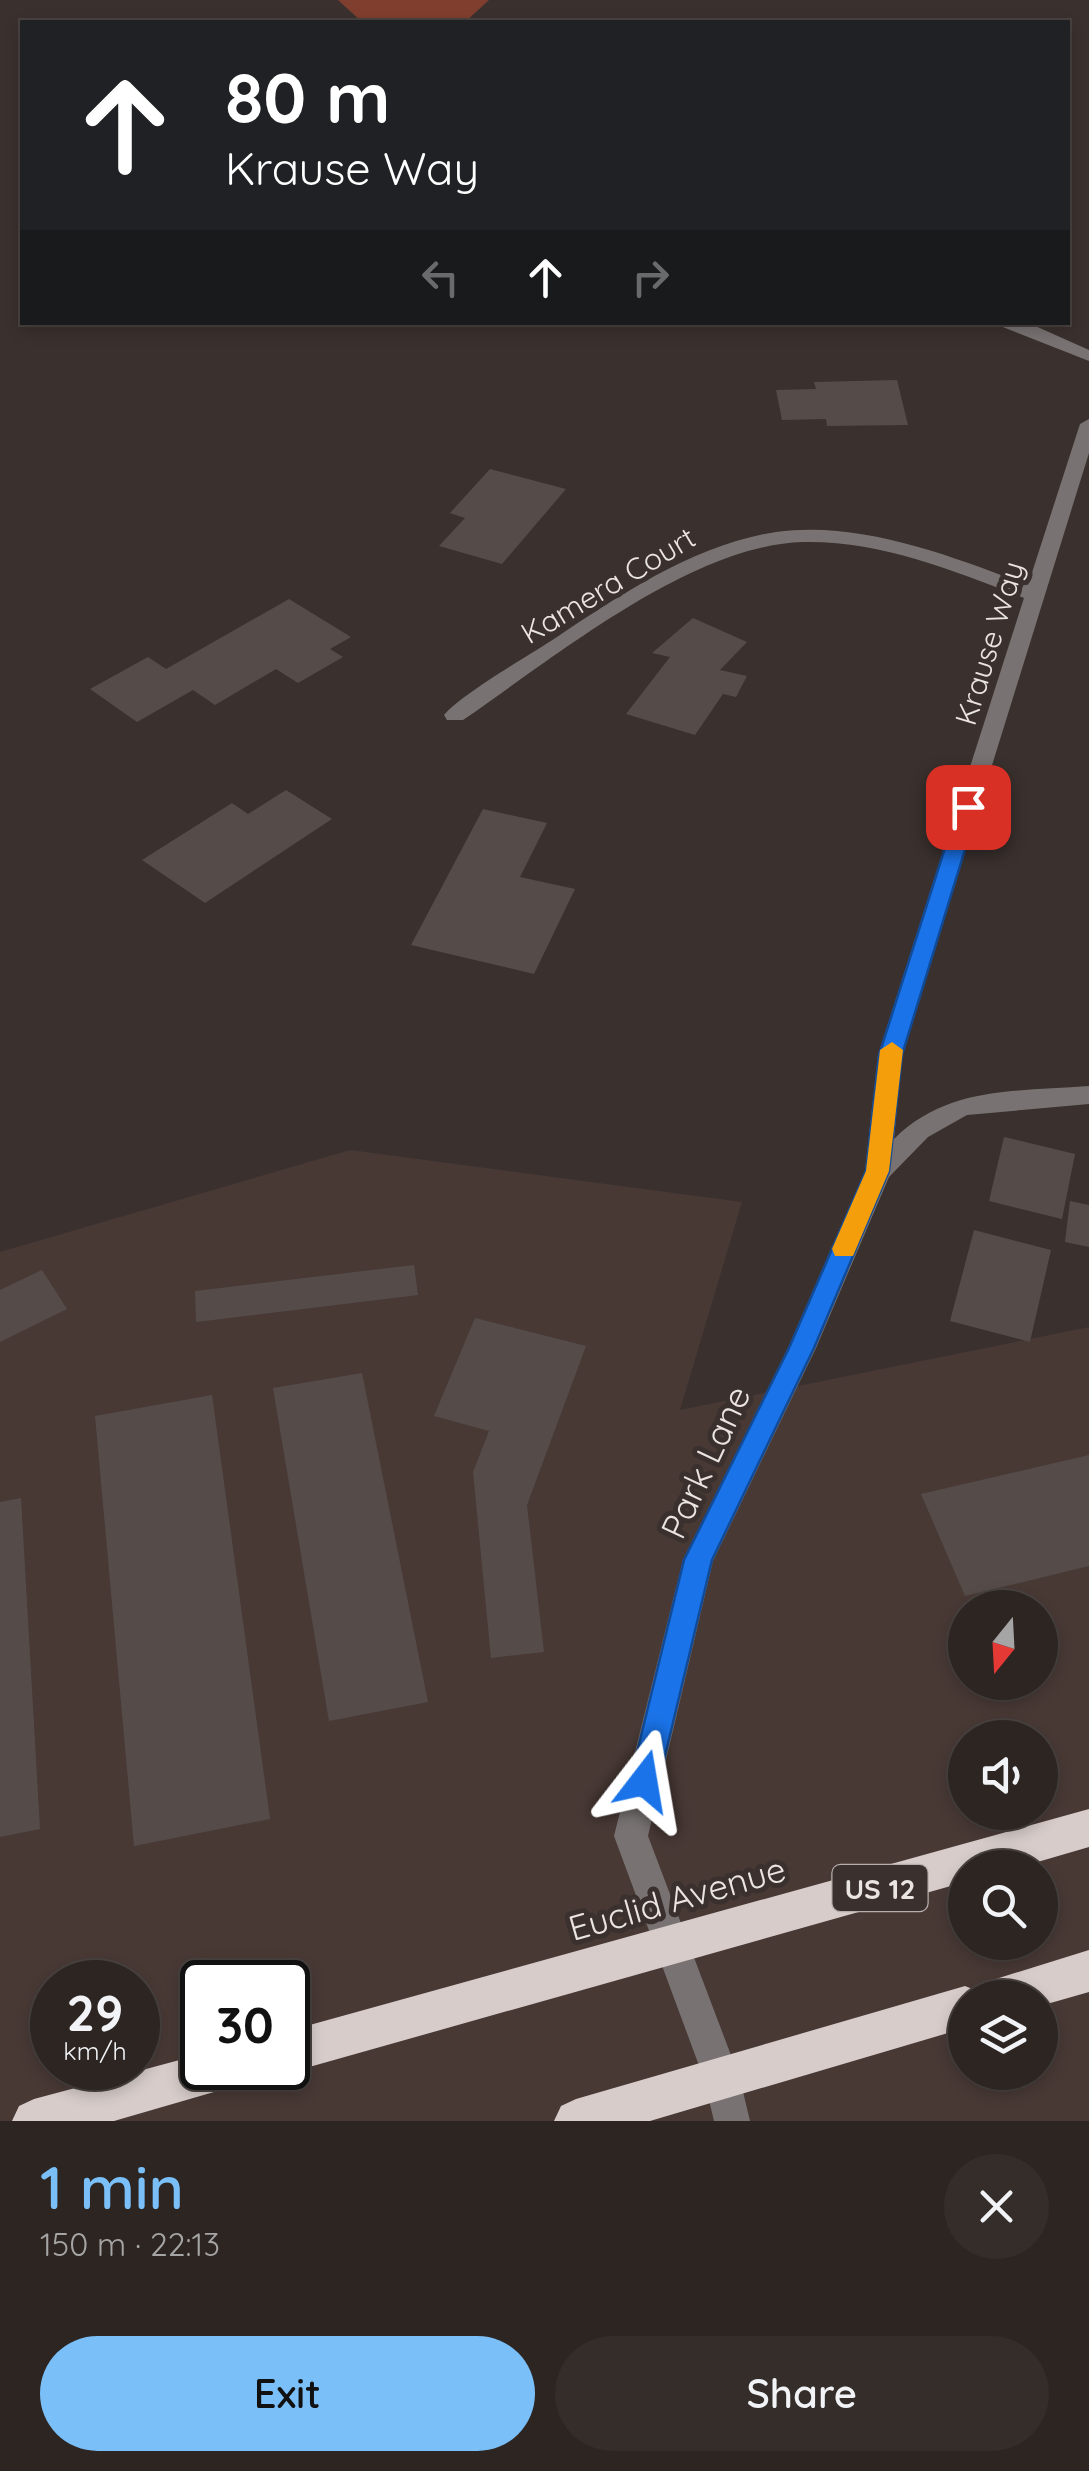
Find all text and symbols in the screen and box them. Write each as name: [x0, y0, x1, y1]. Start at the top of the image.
text: 80 m: [225, 53, 390, 141]
icon: ahead: [60, 60, 190, 190]
text: Krause Way: [225, 140, 479, 196]
icon: left: [413, 250, 468, 305]
icon: ahead: [518, 250, 573, 305]
icon: right: [623, 250, 678, 305]
street label: Kamera Court: [514, 518, 702, 652]
street label: Krause Way: [946, 556, 1032, 730]
pin: [926, 765, 1011, 850]
icon: arrive: [941, 780, 996, 835]
street label: Park Lane: [651, 1379, 759, 1545]
north arrow: [948, 1590, 1058, 1700]
map controls: [948, 1590, 1058, 2090]
button: sound: [948, 1720, 1058, 1830]
position arrow: [592, 1729, 696, 1833]
street label: Euclid Avenue: [563, 1846, 791, 1950]
button: search: [948, 1850, 1058, 1960]
road number: US 12: [832, 1865, 928, 1911]
speed limit sign: 30: [180, 1960, 310, 2090]
button: layers: [948, 1980, 1058, 2090]
text: 29: [67, 1981, 123, 2044]
text: km/h: [63, 2035, 127, 2066]
text: 1 min: [40, 2149, 184, 2224]
button: close: [944, 2154, 1049, 2259]
text: 150 m · 22:13: [40, 2224, 220, 2264]
button: Exit: [40, 2336, 535, 2451]
button: Share: [555, 2336, 1049, 2451]

